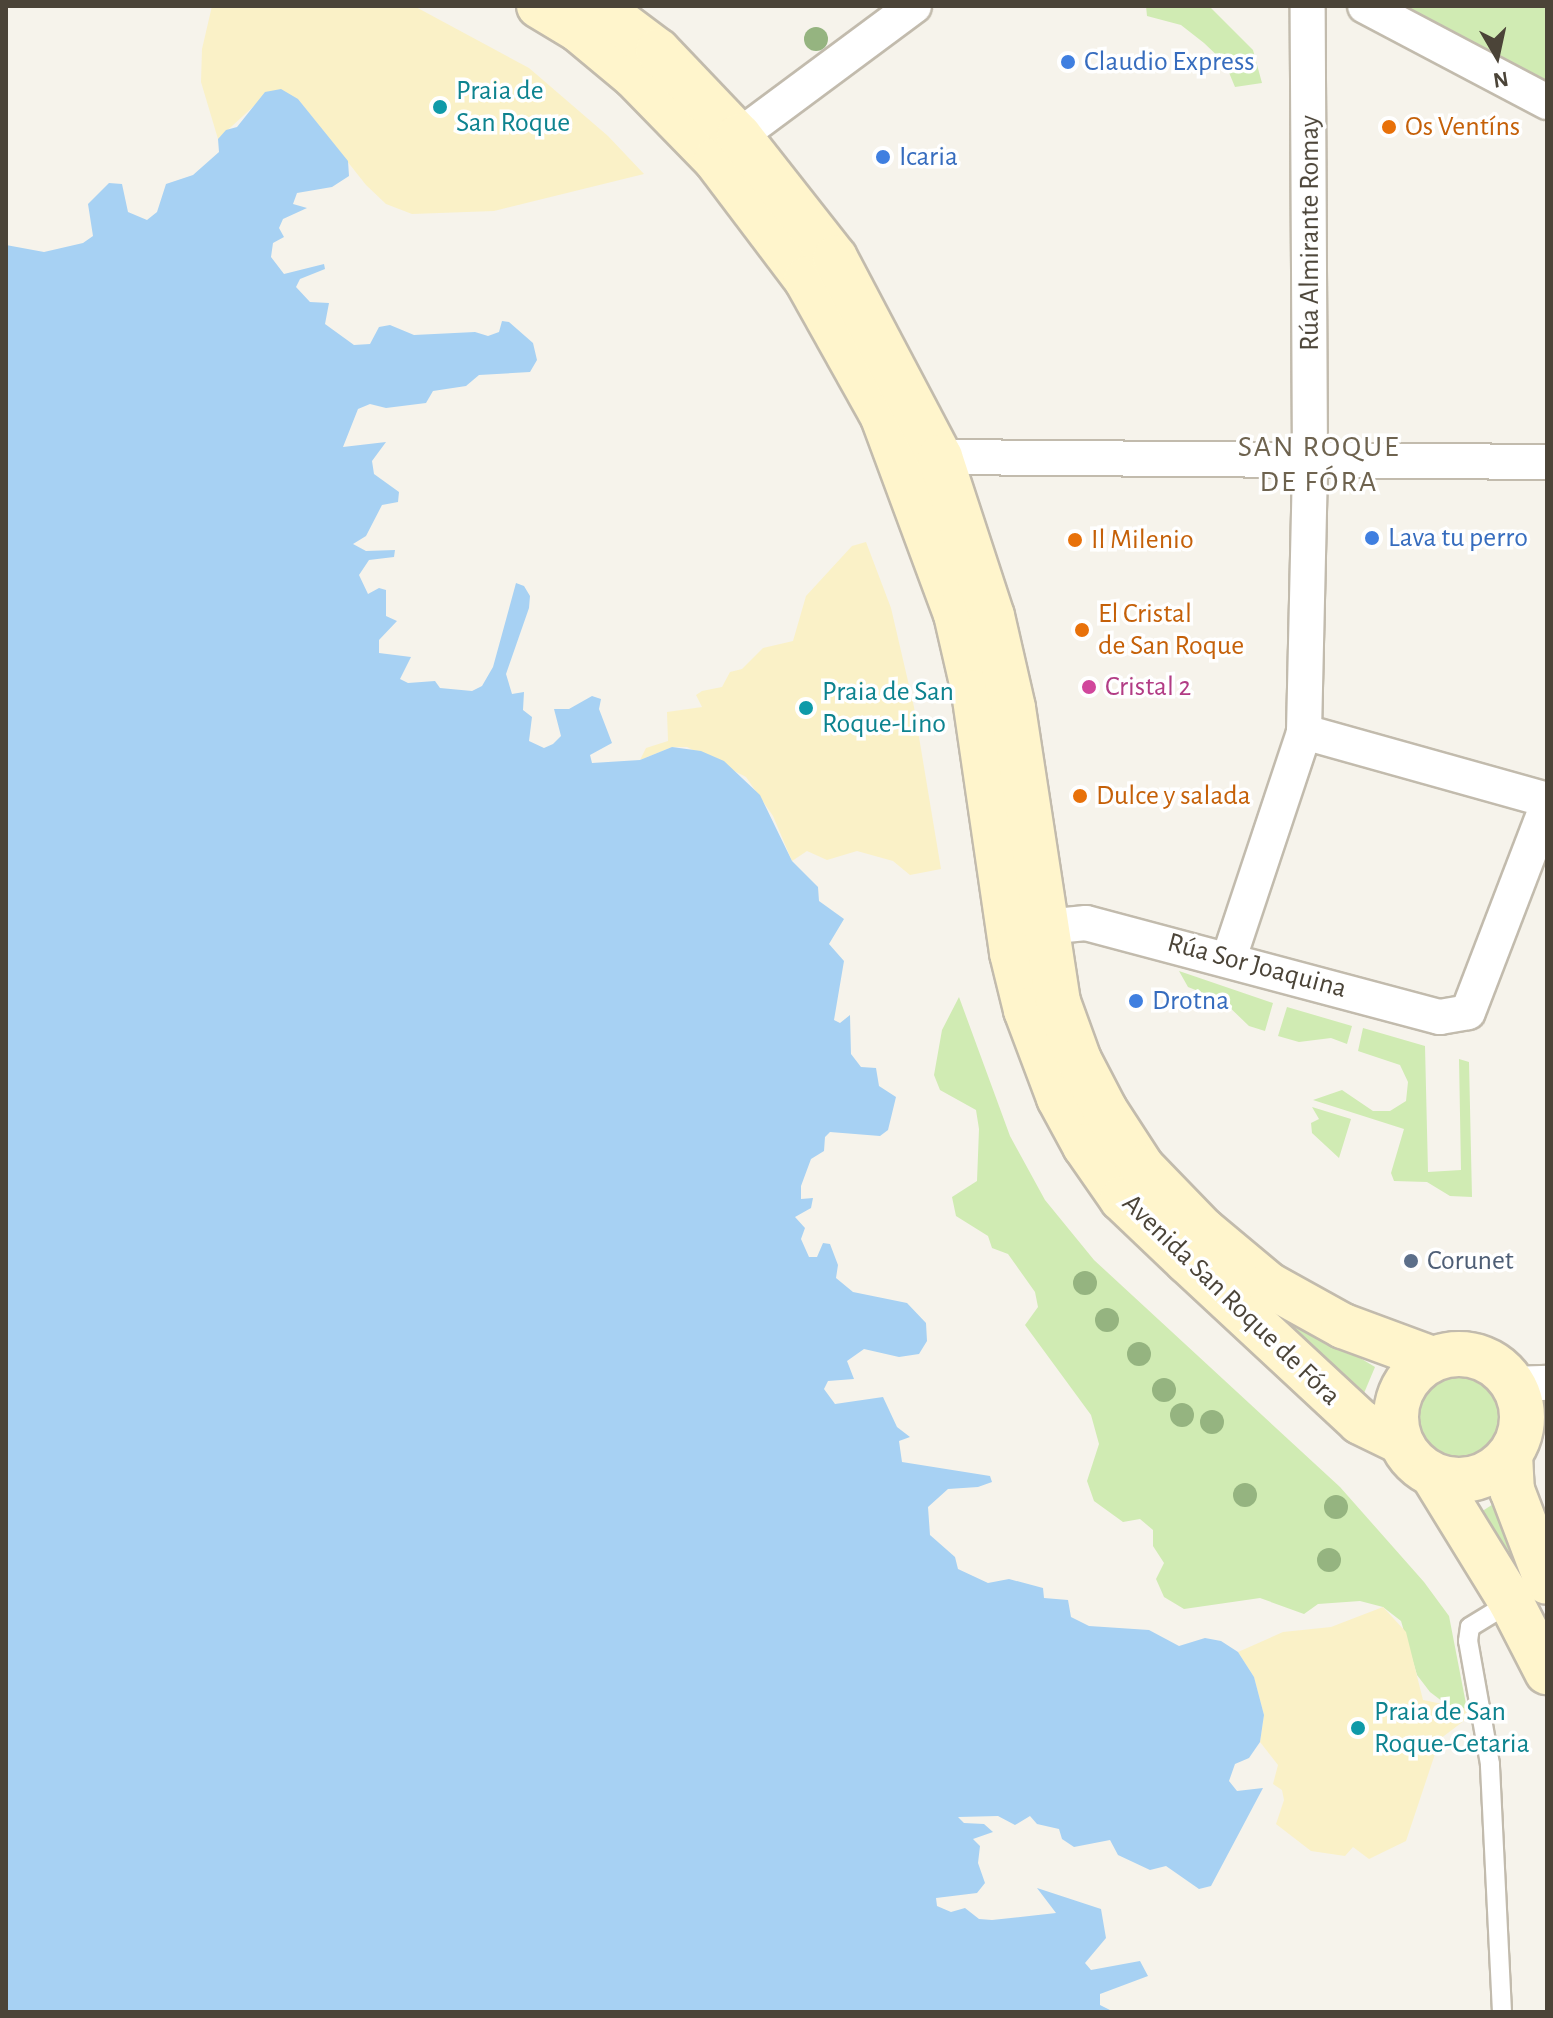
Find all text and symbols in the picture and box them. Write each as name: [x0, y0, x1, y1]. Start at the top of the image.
north arrow: [1457, 16, 1537, 96]
place label: Claudio Express: [1084, 45, 1255, 79]
marker: Claudio Express: [1059, 53, 1077, 71]
text: N: [1491, 68, 1510, 92]
place label: Praia de San Roque: [456, 74, 570, 140]
marker: Praia de San Roque: [431, 98, 449, 116]
place label: Os Ventíns: [1405, 110, 1520, 144]
street label: Rúa Almirante Romay: [1293, 115, 1327, 351]
marker: Os Ventíns: [1380, 118, 1398, 136]
place label: Icaria: [899, 140, 958, 174]
marker: Icaria: [874, 148, 892, 166]
district label: SAN ROQUE DE FÓRA: [1238, 429, 1400, 500]
place label: Lava tu perro: [1388, 521, 1528, 555]
place label: Il Milenio: [1091, 523, 1194, 557]
marker: Lava tu perro: [1363, 529, 1381, 547]
marker: Il Milenio: [1066, 531, 1084, 549]
place label: El Cristal de San Roque: [1098, 597, 1244, 663]
marker: El Cristal de San Roque: [1073, 621, 1091, 639]
place label: Cristal 2: [1105, 670, 1191, 704]
place label: Praia de San Roque-Lino: [822, 675, 954, 741]
marker: Cristal 2: [1080, 678, 1098, 696]
marker: Praia de San Roque-Lino: [797, 699, 815, 717]
place label: Dulce y salada: [1096, 779, 1251, 813]
marker: Dulce y salada: [1071, 787, 1089, 805]
street label: Rúa Sor Joaquina: [1164, 926, 1350, 1006]
place label: Drotna: [1152, 984, 1229, 1018]
marker: Drotna: [1127, 992, 1145, 1010]
street label: Avenida San Roque de Fóra: [1115, 1187, 1347, 1413]
place label: Corunet: [1427, 1244, 1514, 1278]
marker: Corunet: [1402, 1252, 1420, 1270]
place label: Praia de San Roque-Cetaria: [1374, 1695, 1530, 1761]
marker: Praia de San Roque-Cetaria: [1349, 1719, 1367, 1737]

